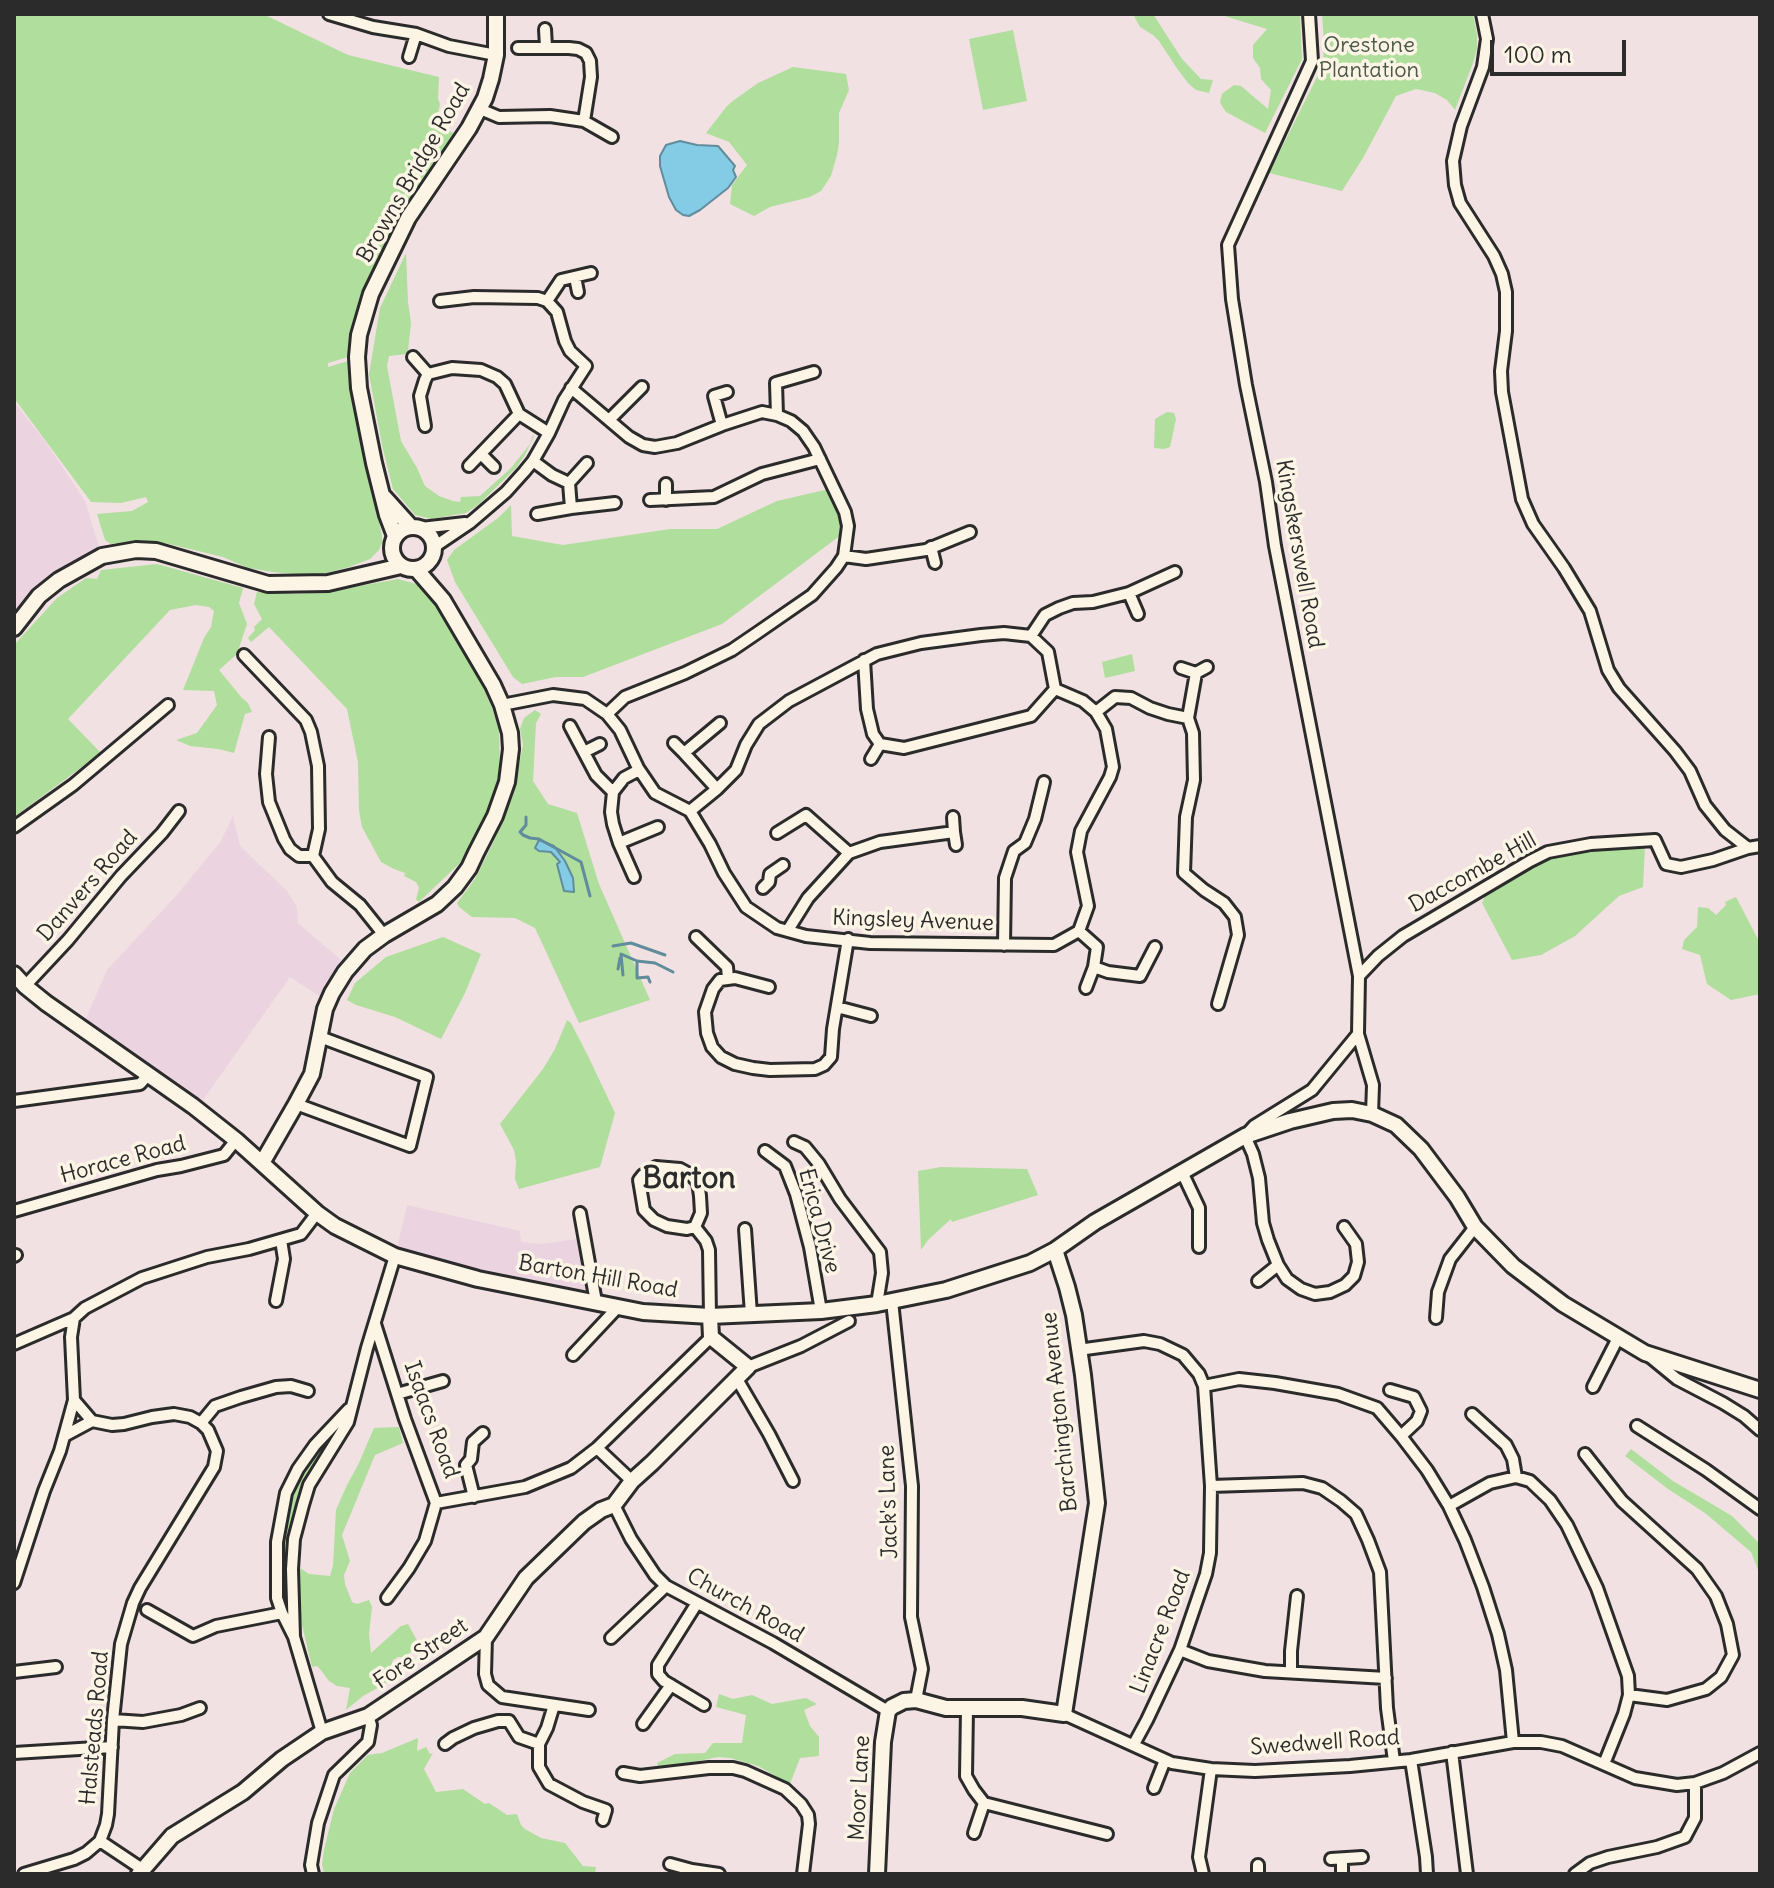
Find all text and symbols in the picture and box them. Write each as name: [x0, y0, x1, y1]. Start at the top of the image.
scale bar: [1494, 24, 1630, 74]
park label: Orestone Plantation: [1319, 33, 1419, 84]
text: 100 m: [1504, 39, 1572, 69]
street label: Browns Bridge Road: [352, 78, 476, 268]
street label: Kingskerswell Road: [1269, 458, 1329, 650]
street label: Danvers Road: [32, 825, 144, 947]
street label: Daccombe Hill: [1405, 827, 1541, 919]
street label: Kingsley Avenue: [832, 905, 994, 937]
street label: Horace Road: [57, 1131, 189, 1189]
district label: Barton: [642, 1161, 736, 1197]
street label: Erica Drive: [792, 1166, 846, 1276]
street label: Barton Hill Road: [516, 1250, 680, 1304]
street label: Barchington Avenue: [1036, 1311, 1084, 1513]
street label: Isaacs Road: [398, 1358, 464, 1482]
street label: Jack's Lane: [874, 1445, 904, 1559]
street label: Church Road: [682, 1563, 808, 1649]
street label: Linacre Road: [1125, 1566, 1197, 1698]
street label: Fore Street: [369, 1613, 473, 1695]
street label: Halsteads Road: [75, 1650, 115, 1806]
street label: Swedwell Road: [1249, 1725, 1401, 1761]
street label: Moor Lane: [844, 1735, 876, 1841]

